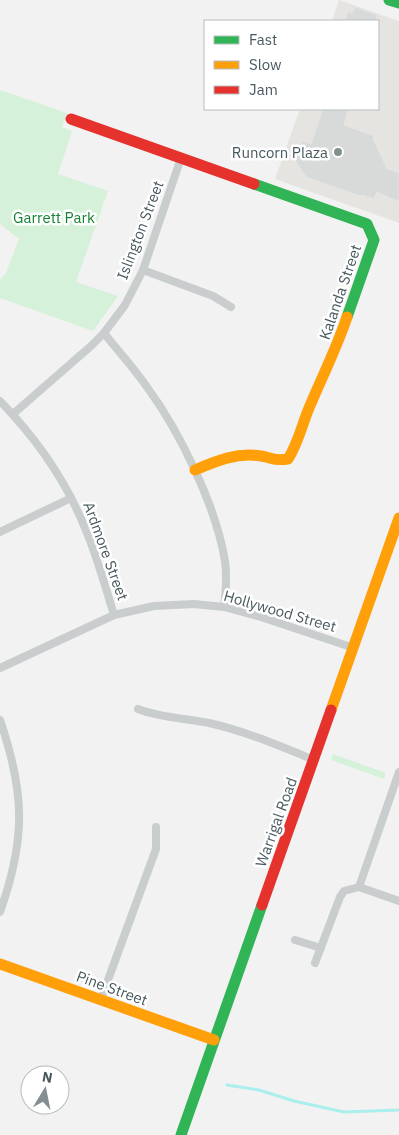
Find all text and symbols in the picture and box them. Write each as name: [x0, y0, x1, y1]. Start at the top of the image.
legend: [204, 20, 379, 110]
text: Fast: [249, 30, 277, 49]
text: Slow: [249, 55, 282, 74]
text: Jam: [249, 80, 278, 99]
place label: Runcorn Plaza: [232, 143, 328, 162]
marker: Runcorn Plaza: [332, 146, 344, 158]
street label: Islington Street: [112, 178, 168, 282]
park label: Garrett Park: [13, 208, 95, 227]
street label: Kalanda Street: [315, 242, 365, 342]
street label: Ardmore Street: [79, 499, 133, 603]
street label: Hollywood Street: [222, 586, 338, 636]
street label: Warrigal Road: [251, 775, 301, 869]
street label: Pine Street: [74, 966, 150, 1010]
north arrow: [20, 1065, 70, 1115]
text: N: [41, 1067, 54, 1087]

